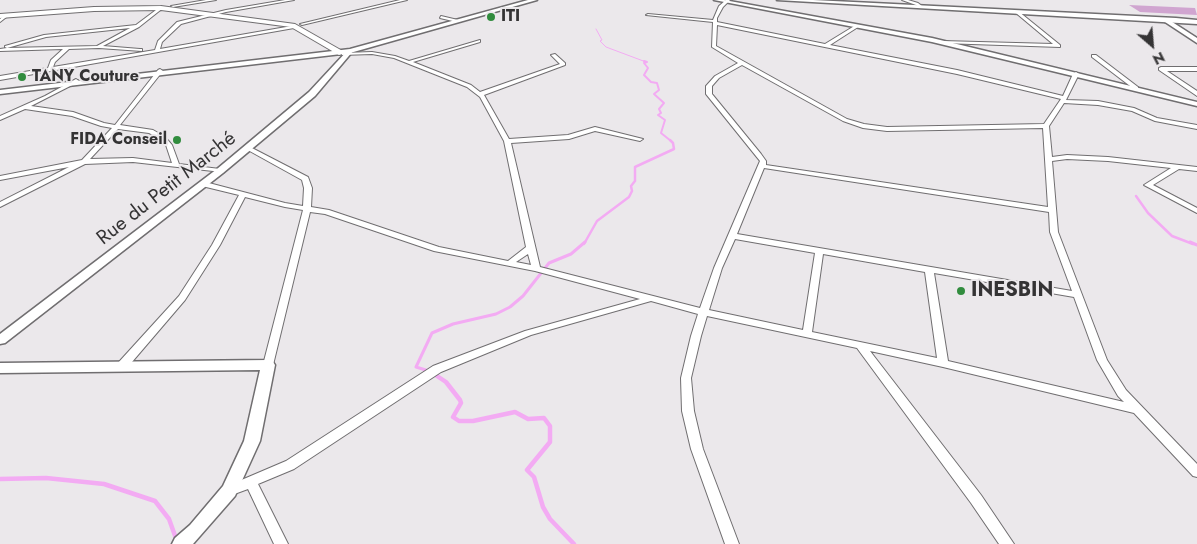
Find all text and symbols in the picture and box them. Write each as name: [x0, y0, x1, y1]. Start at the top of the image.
place label: ITI: [501, 7, 520, 27]
marker: ITI: [485, 11, 497, 23]
north arrow: [1127, 20, 1177, 70]
text: N: [1149, 47, 1168, 70]
place label: TANY Couture: [32, 67, 139, 87]
marker: TANY Couture: [16, 71, 28, 83]
street label: Rue du Petit Marché: [93, 127, 241, 251]
place label: FIDA Conseil: [70, 130, 167, 150]
marker: FIDA Conseil: [171, 134, 183, 146]
place label: INESBIN: [971, 279, 1053, 303]
marker: INESBIN: [955, 285, 967, 297]

